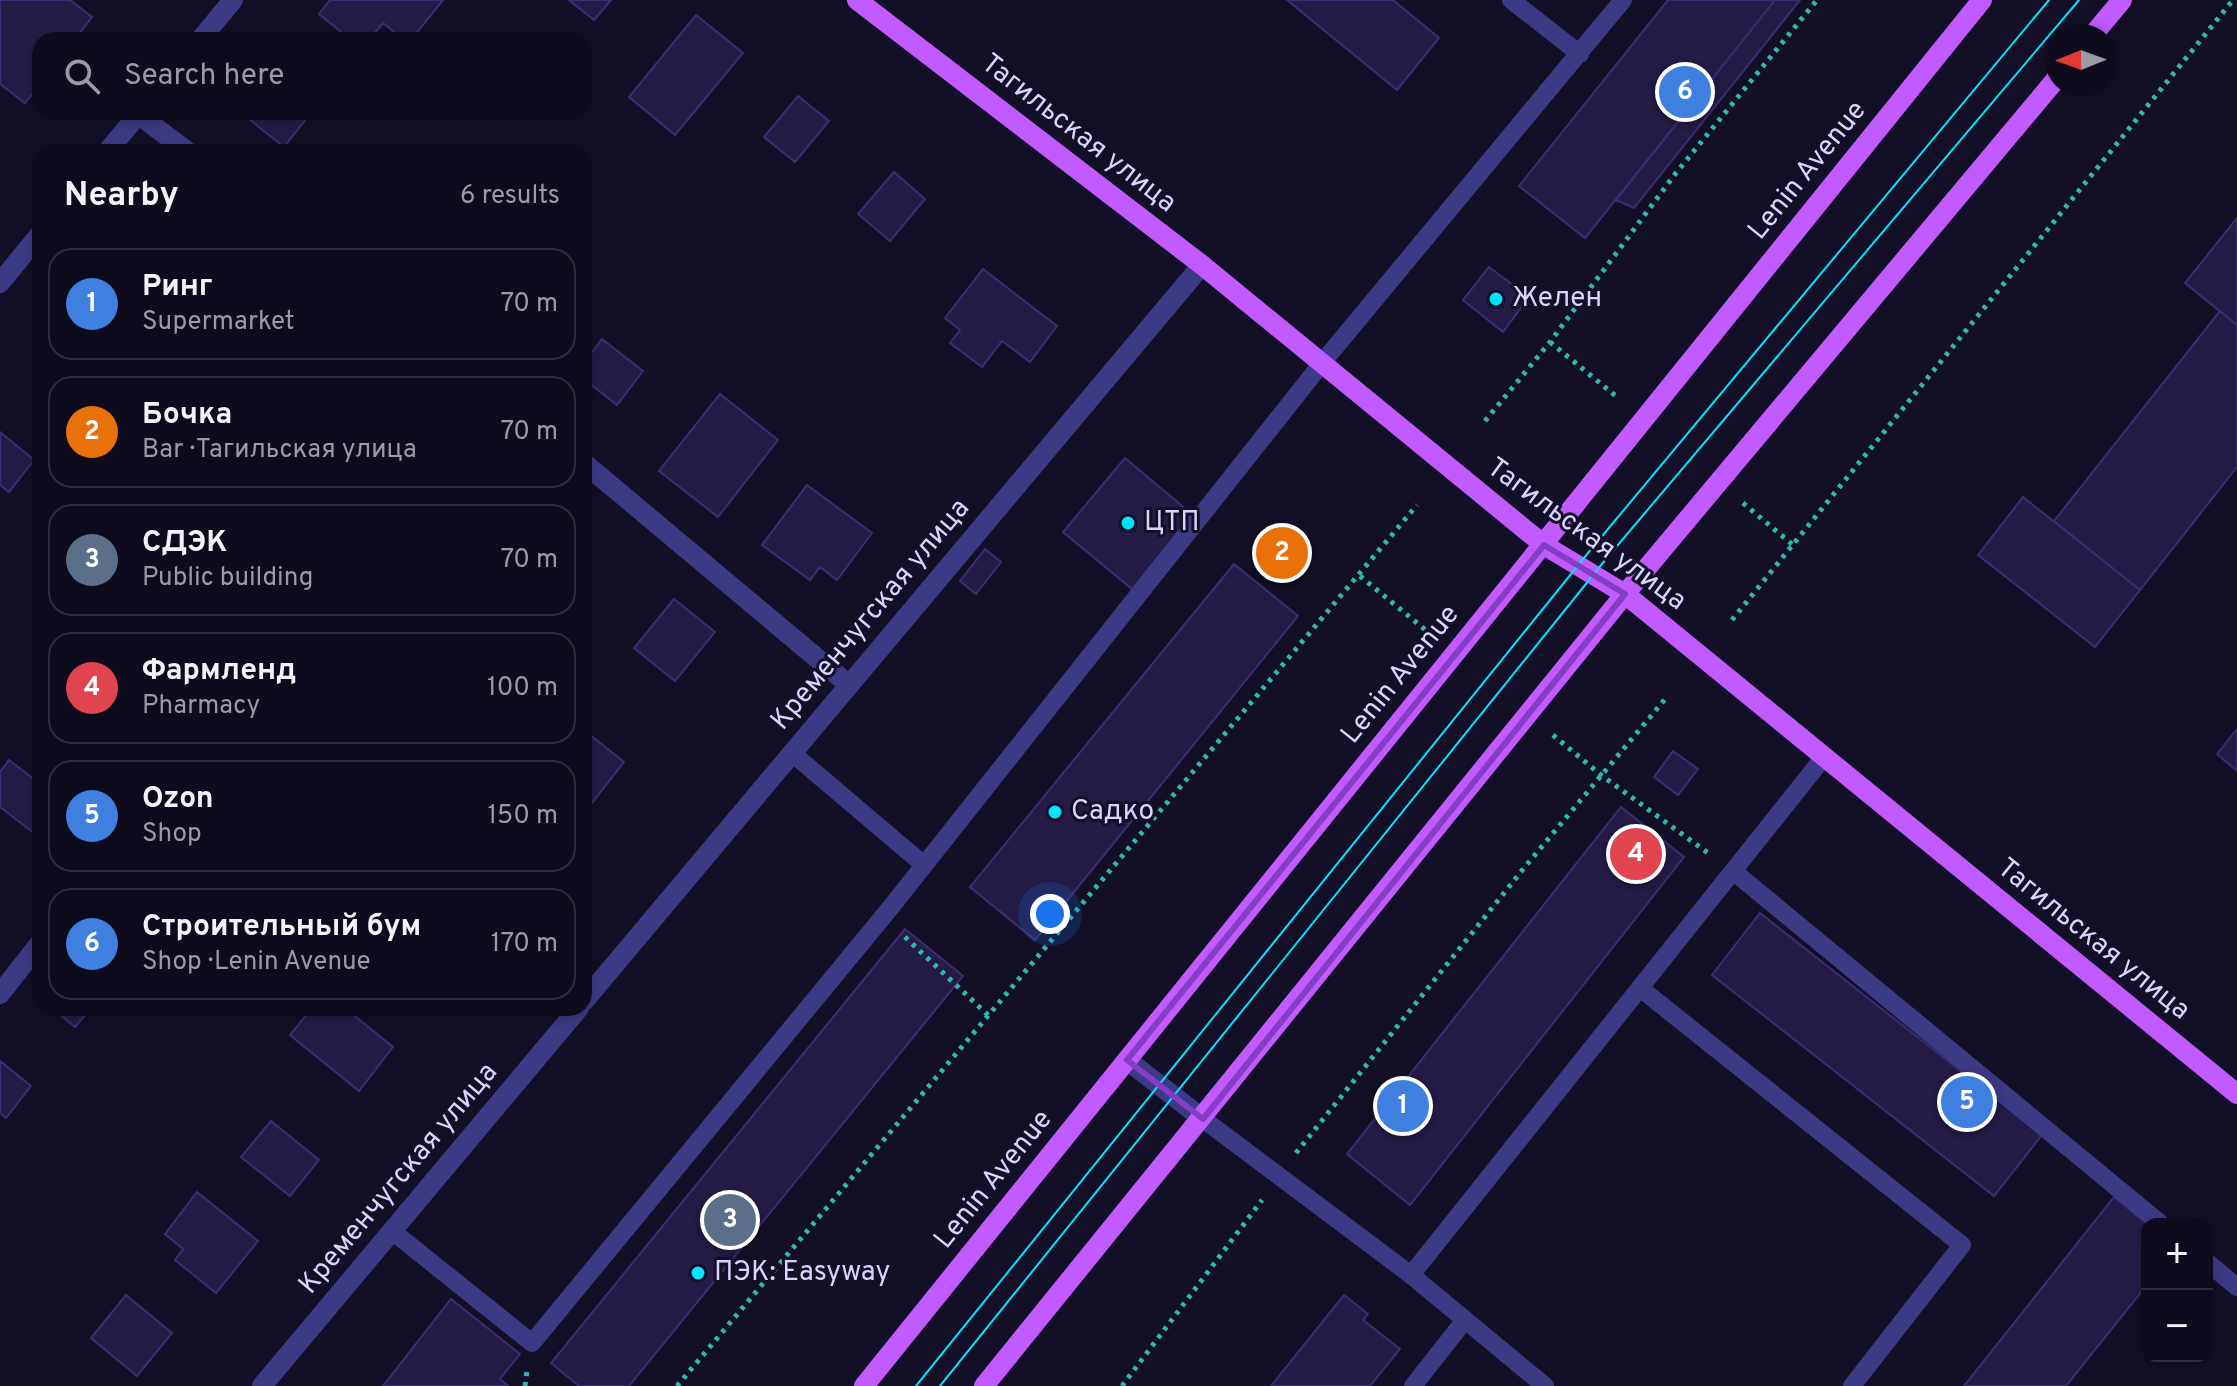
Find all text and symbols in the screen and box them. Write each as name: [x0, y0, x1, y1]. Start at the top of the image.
north arrow: [2045, 24, 2117, 96]
search box: [32, 32, 592, 120]
street label: Тагильская улица: [973, 47, 1183, 221]
icon: search: [60, 54, 104, 98]
text: Search here: [124, 58, 284, 95]
pin: 6: [1659, 62, 1711, 122]
street label: Lenin Avenue: [1741, 94, 1875, 248]
text: Nearby: [64, 175, 179, 218]
text: 6 results: [460, 180, 560, 213]
text: Ринг: [142, 269, 213, 306]
place label: Желен: [1512, 281, 1602, 317]
text: 1: [87, 288, 97, 321]
text: 70 m: [500, 288, 558, 321]
marker: Желен: [1487, 290, 1505, 308]
text: Supermarket: [142, 306, 294, 339]
text: Бочка: [142, 397, 232, 434]
text: 2: [84, 416, 100, 449]
text: 70 m: [500, 416, 558, 449]
text: Bar · Тагильская улица: [142, 434, 417, 467]
street label: Тагильская улица: [1479, 450, 1693, 620]
street label: Кременчугская улица: [764, 492, 978, 738]
place label: ЦТП: [1144, 505, 1200, 541]
marker: ЦТП: [1119, 514, 1137, 532]
pin: 2: [1256, 523, 1308, 583]
text: СДЭК: [142, 525, 228, 562]
text: 3: [84, 544, 100, 577]
text: 70 m: [500, 544, 558, 577]
text: Public building: [142, 562, 313, 595]
street label: Lenin Avenue: [1334, 598, 1468, 752]
text: Фармленд: [142, 653, 296, 690]
text: 4: [84, 672, 100, 705]
text: 100 m: [487, 672, 558, 705]
text: Pharmacy: [142, 690, 260, 723]
text: Ozon: [142, 781, 214, 818]
place label: Садко: [1071, 794, 1154, 830]
text: 5: [84, 800, 100, 833]
text: 150 m: [487, 800, 558, 833]
marker: Садко: [1046, 803, 1064, 821]
text: Shop: [142, 818, 202, 851]
pin: 4: [1610, 824, 1662, 884]
street label: Тагильская улица: [1989, 851, 2197, 1029]
your location: [1030, 894, 1070, 934]
text: Строительный бум: [142, 909, 421, 946]
text: 6: [84, 928, 100, 961]
text: 170 m: [491, 928, 558, 961]
text: Shop · Lenin Avenue: [142, 946, 371, 979]
street label: Кременчугская улица: [292, 1056, 506, 1302]
pin: 5: [1941, 1072, 1993, 1132]
pin: 1: [1377, 1076, 1429, 1136]
street label: Lenin Avenue: [927, 1103, 1061, 1257]
pin: 3: [704, 1190, 756, 1250]
map controls: [2141, 1218, 2213, 1362]
button: +: [2141, 1218, 2213, 1290]
place label: ПЭК: Easyway: [714, 1255, 890, 1291]
marker: ПЭК: Easyway: [689, 1264, 707, 1282]
button: −: [2141, 1290, 2213, 1362]

